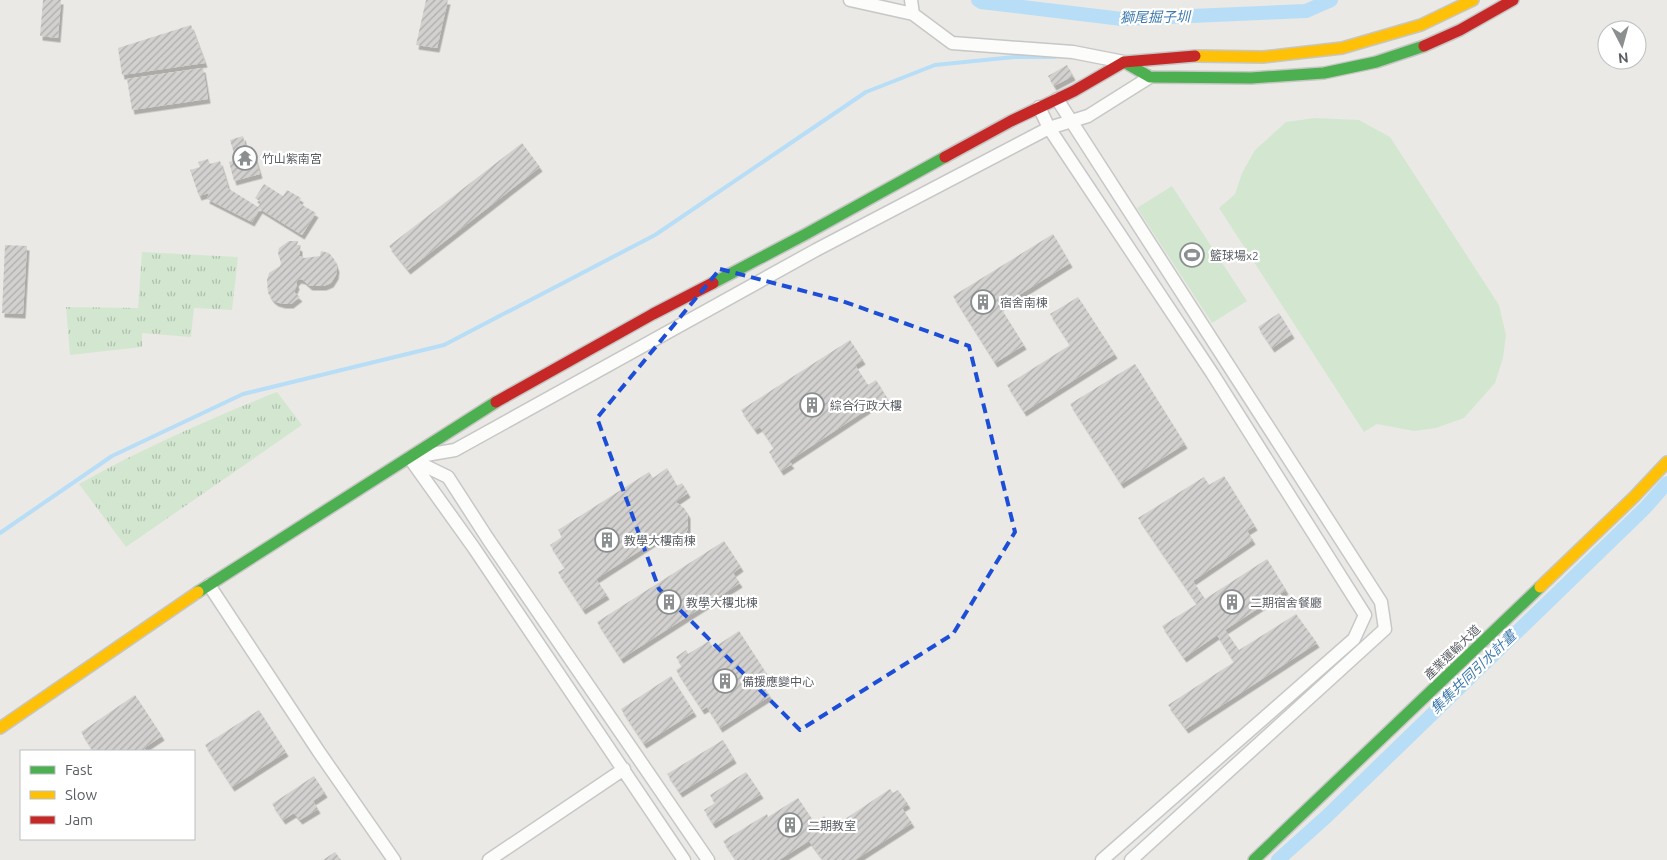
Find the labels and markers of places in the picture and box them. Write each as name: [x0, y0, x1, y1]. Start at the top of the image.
temple icon: 竹山紫南宮: [232, 145, 258, 171]
place label: 竹山紫南宮: [262, 152, 322, 165]
sports icon: 籃球場x2: [1179, 242, 1205, 268]
place label: 籃球場x2: [1210, 249, 1259, 262]
building icon: 宿舍南棟: [970, 289, 996, 315]
place label: 宿舍南棟: [1000, 296, 1048, 309]
building icon: 綜合行政大樓: [799, 392, 825, 418]
place label: 綜合行政大樓: [830, 399, 902, 412]
building icon: 教學大樓南棟: [594, 527, 620, 553]
place label: 教學大樓南棟: [624, 534, 696, 547]
building icon: 教學大樓北棟: [656, 589, 682, 615]
building icon: 二期宿舍餐廳: [1219, 589, 1245, 615]
place label: 教學大樓北棟: [686, 596, 758, 609]
place label: 二期宿舍餐廳: [1250, 596, 1322, 609]
building icon: 備援應變中心: [712, 668, 738, 694]
place label: 備援應變中心: [742, 675, 814, 688]
building icon: 二期教室: [777, 812, 803, 838]
place label: 二期教室: [808, 819, 856, 832]

